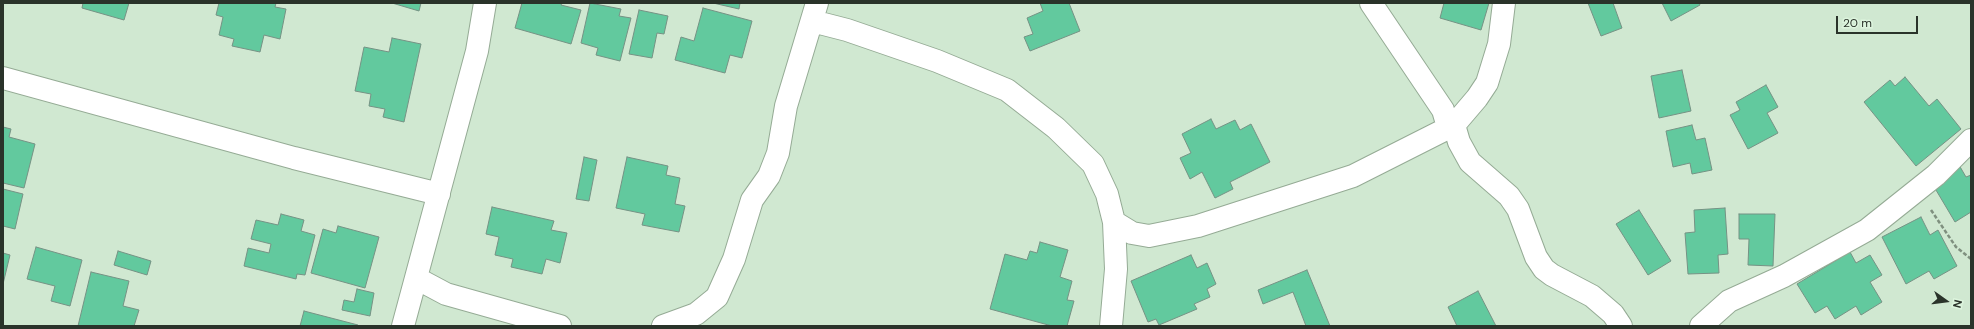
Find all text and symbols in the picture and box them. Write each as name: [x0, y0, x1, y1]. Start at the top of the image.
scale bar: [1838, 8, 1920, 34]
text: 20 m: [1843, 15, 1872, 31]
north arrow: [1926, 281, 1966, 321]
text: N: [1950, 298, 1965, 309]

